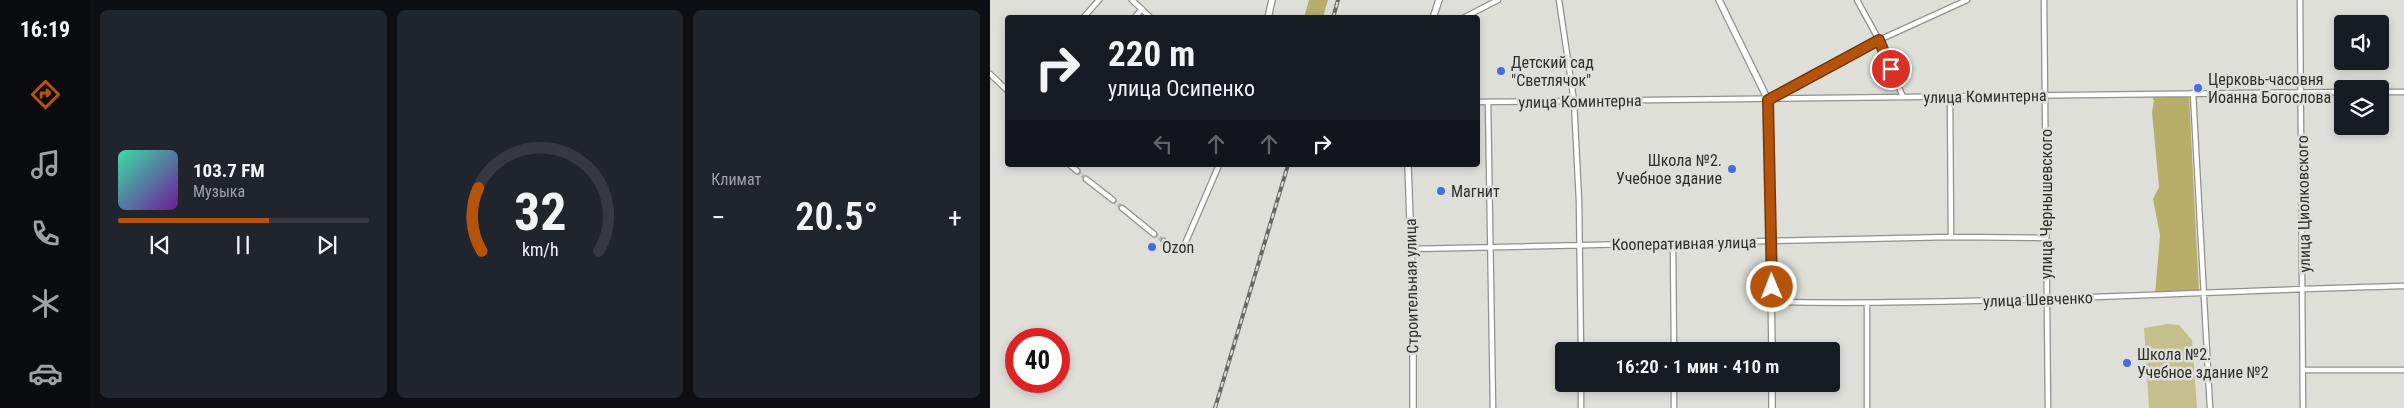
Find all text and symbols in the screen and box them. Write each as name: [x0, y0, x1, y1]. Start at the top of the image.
map controls: [2334, 15, 2389, 135]
button: sound: [2334, 15, 2389, 70]
text: 16:19: [20, 17, 70, 42]
text: 220 m: [1108, 34, 1195, 75]
icon: right: [1025, 35, 1090, 100]
pin: [1870, 48, 1912, 90]
place label: Детский сад "Светлячок": [1511, 53, 1594, 90]
icon: arrive: [1877, 55, 1905, 83]
marker: Детский сад "Светлячок": [1495, 65, 1507, 77]
place label: Церковь-часовня Иоанна Богослова: [2208, 70, 2331, 107]
text: улица Осипенко: [1108, 76, 1255, 101]
icon: directions: [28, 77, 63, 112]
button: layers: [2334, 80, 2389, 135]
marker: Церковь-часовня Иоанна Богослова: [2192, 82, 2204, 94]
street label: улица Коминтерна: [1923, 86, 2047, 107]
street label: улица Коминтерна: [1518, 91, 1642, 112]
street label: улица Чернышевского: [2037, 129, 2056, 279]
icon: left: [1149, 130, 1177, 158]
icon: ahead: [1202, 130, 1230, 158]
icon: ahead: [1255, 130, 1283, 158]
icon: right: [1308, 130, 1336, 158]
street label: улица Циолковского: [2293, 135, 2314, 273]
icon: music: [28, 147, 63, 182]
place label: Школа №2. Учебное здание: [1616, 151, 1722, 188]
text: 103.7 FM: [193, 159, 265, 182]
marker: Школа №2. Учебное здание: [1726, 163, 1738, 175]
text: Климат: [711, 170, 761, 189]
text: Музыка: [193, 182, 245, 201]
text: 32: [514, 182, 566, 243]
place label: Магнит: [1451, 182, 1500, 201]
marker: Магнит: [1435, 185, 1447, 197]
text: 20.5°: [795, 195, 878, 239]
text: −: [711, 201, 725, 234]
text: +: [948, 201, 962, 234]
icon: phone: [28, 216, 63, 251]
street label: Строительная улица: [1401, 218, 1422, 354]
icon: previous: [146, 231, 174, 259]
icon: pause: [229, 231, 257, 259]
icon: next: [313, 231, 341, 259]
street label: Кооперативная улица: [1611, 233, 1757, 254]
place label: Ozon: [1162, 238, 1194, 257]
text: km/h: [522, 239, 558, 260]
marker: Ozon: [1146, 241, 1158, 253]
position arrow: [1745, 260, 1797, 312]
icon: climate: [28, 286, 63, 321]
street label: улица Шевченко: [1983, 288, 2093, 311]
speed limit sign: 40: [1005, 328, 1070, 393]
place label: Школа №2. Учебное здание №2: [2137, 345, 2269, 382]
text: 16:20 · 1 мин · 410 m: [1616, 355, 1779, 378]
icon: car: [28, 356, 63, 391]
marker: Школа №2. Учебное здание №2: [2121, 357, 2133, 369]

